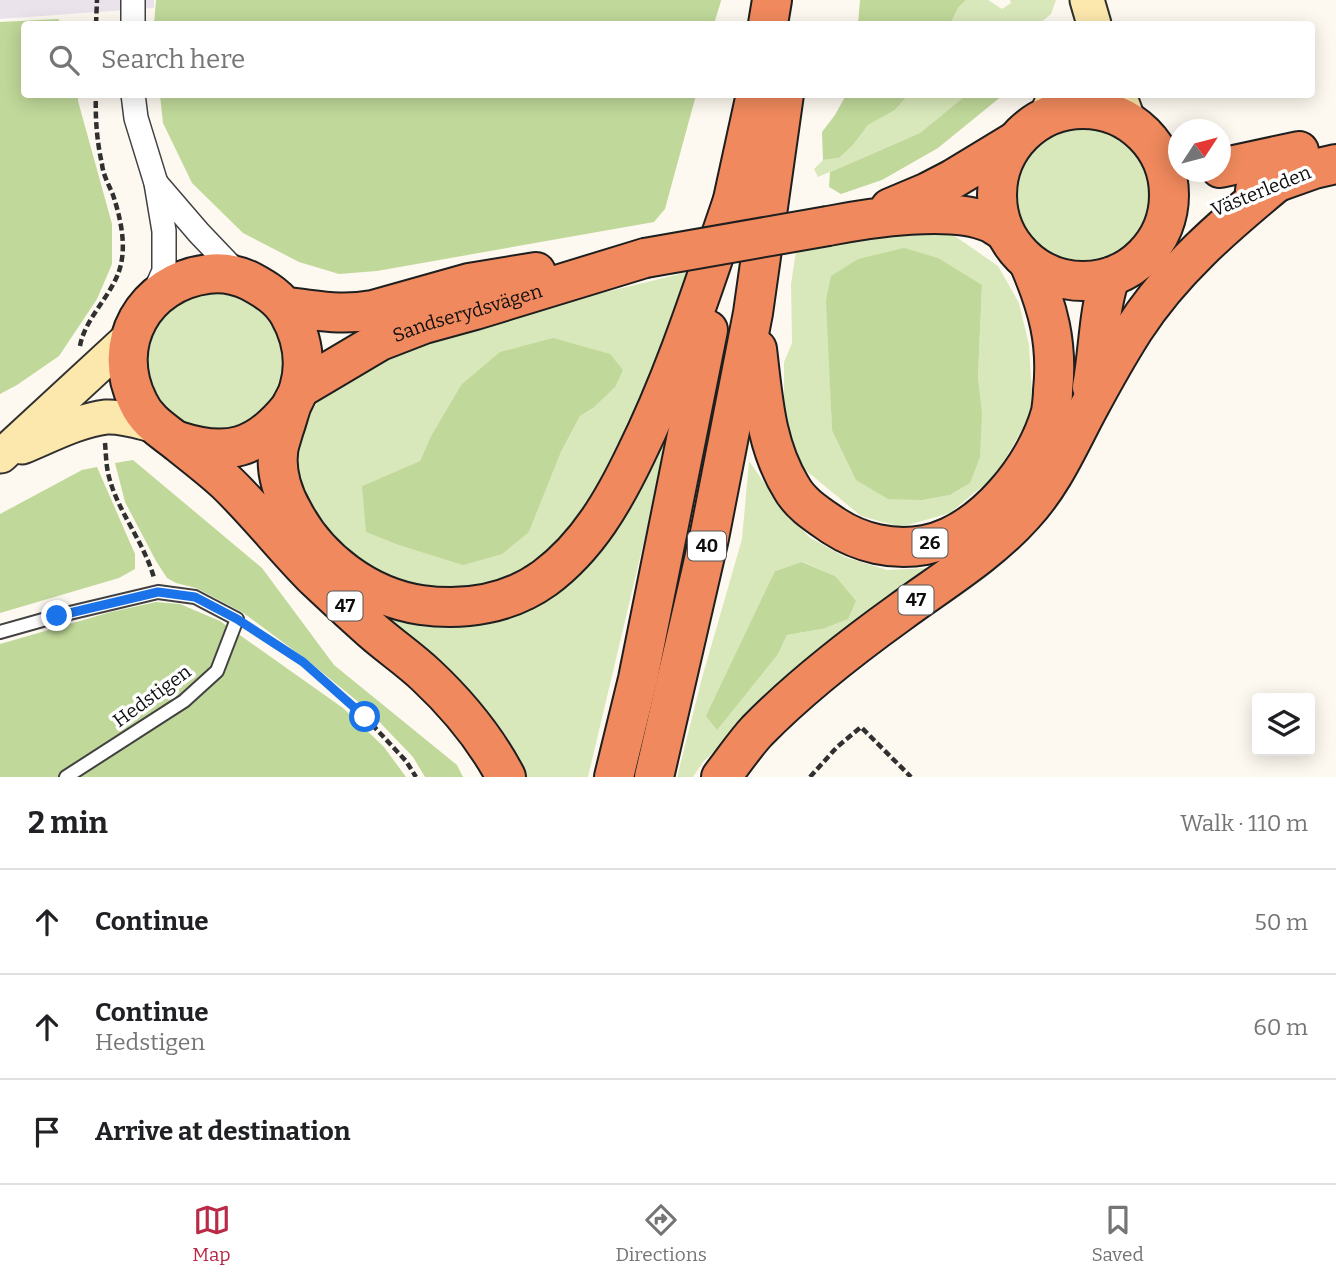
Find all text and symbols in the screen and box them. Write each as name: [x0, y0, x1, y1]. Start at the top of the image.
search box: [21, 21, 1315, 98]
icon: search: [45, 41, 83, 79]
text: Search here: [101, 44, 245, 75]
north arrow: [1168, 119, 1231, 182]
street label: Västerleden: [1208, 161, 1314, 221]
street label: Sandserydsvägen: [389, 279, 545, 347]
road number: 26: [912, 528, 948, 558]
road number: 40: [688, 532, 726, 560]
road number: 47: [898, 586, 934, 614]
road number: 47: [328, 592, 362, 620]
route end: [41, 600, 72, 631]
street label: Hedstigen: [108, 660, 196, 732]
map controls: [1252, 693, 1315, 756]
button: layers: [1252, 693, 1315, 756]
route start: [349, 701, 380, 732]
text: 2 min: [28, 805, 108, 841]
text: Walk · 110 m: [1180, 809, 1308, 837]
icon: ahead: [28, 903, 66, 941]
text: Continue: [95, 906, 209, 937]
text: 50 m: [1254, 908, 1308, 936]
text: Continue: [95, 997, 209, 1028]
icon: ahead: [28, 1008, 66, 1046]
text: 60 m: [1253, 1013, 1308, 1041]
text: Hedstigen: [95, 1028, 205, 1056]
icon: arrive: [28, 1113, 66, 1151]
text: Arrive at destination: [95, 1116, 350, 1147]
tab: Map: [192, 1201, 231, 1266]
tab: Directions: [615, 1201, 707, 1266]
tab: Saved: [1091, 1201, 1144, 1266]

